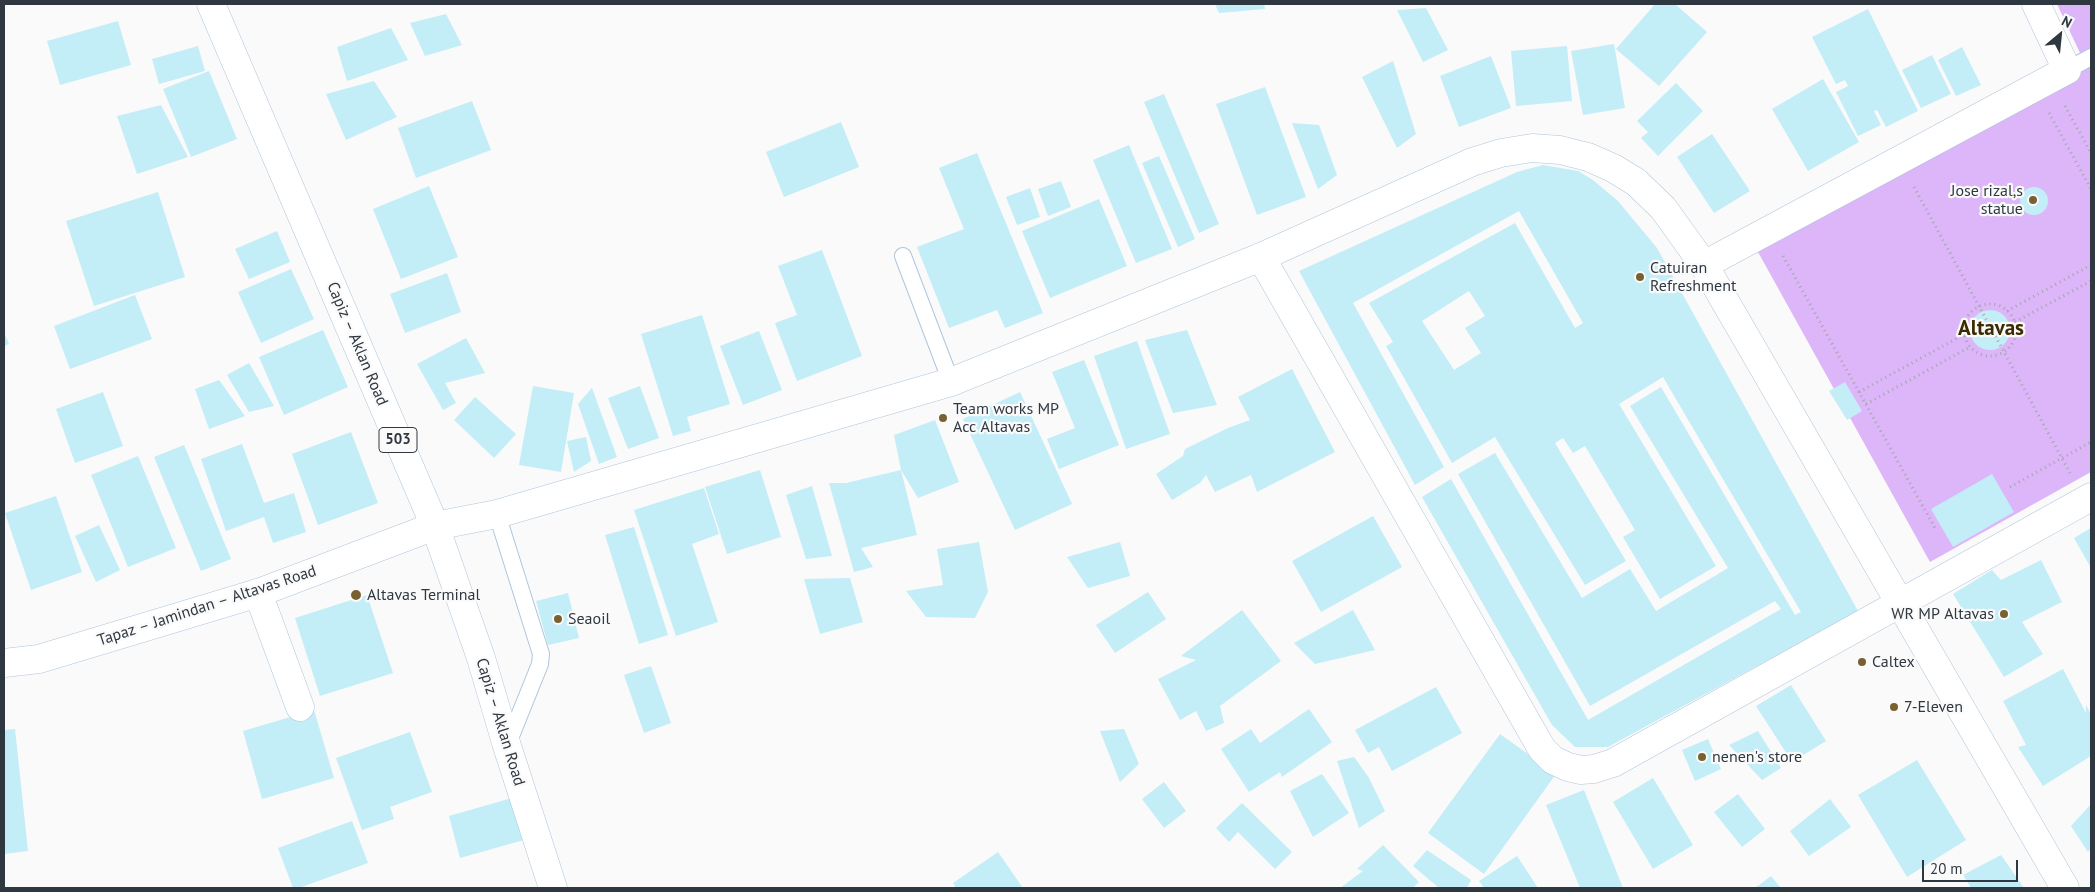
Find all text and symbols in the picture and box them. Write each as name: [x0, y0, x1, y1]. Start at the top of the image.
north arrow: [2035, 10, 2085, 60]
text: N: [2059, 12, 2075, 32]
place label: Jose rizal,s statue: [1951, 181, 2023, 219]
marker: Jose rizal,s statue: [2027, 194, 2039, 206]
place label: Catuiran Refreshment: [1650, 258, 1736, 296]
marker: Catuiran Refreshment: [1634, 271, 1646, 283]
street label: Capiz – Aklan Road: [322, 279, 392, 409]
district label: Altavas: [1958, 316, 2024, 342]
place label: Team works MP Acc Altavas: [953, 399, 1059, 437]
marker: Team works MP Acc Altavas: [937, 412, 949, 424]
road number: 503: [379, 428, 417, 452]
street label: Tapaz – Jamindan – Altavas Road: [95, 561, 319, 651]
place label: Altavas Terminal: [367, 585, 480, 605]
marker: Altavas Terminal: [349, 588, 363, 602]
place label: WR MP Altavas: [1891, 604, 1994, 624]
marker: WR MP Altavas: [1998, 608, 2010, 620]
place label: Seaoil: [568, 609, 610, 629]
marker: Seaoil: [552, 613, 564, 625]
place label: Caltex: [1872, 652, 1915, 672]
street label: Capiz – Aklan Road: [471, 656, 529, 788]
marker: Caltex: [1856, 656, 1868, 668]
place label: 7-Eleven: [1904, 697, 1963, 717]
marker: 7-Eleven: [1888, 701, 1900, 713]
place label: nenen's store: [1712, 747, 1802, 767]
marker: nenen's store: [1696, 751, 1708, 763]
scale bar: [1925, 850, 2021, 882]
text: 20 m: [1930, 859, 1963, 878]

